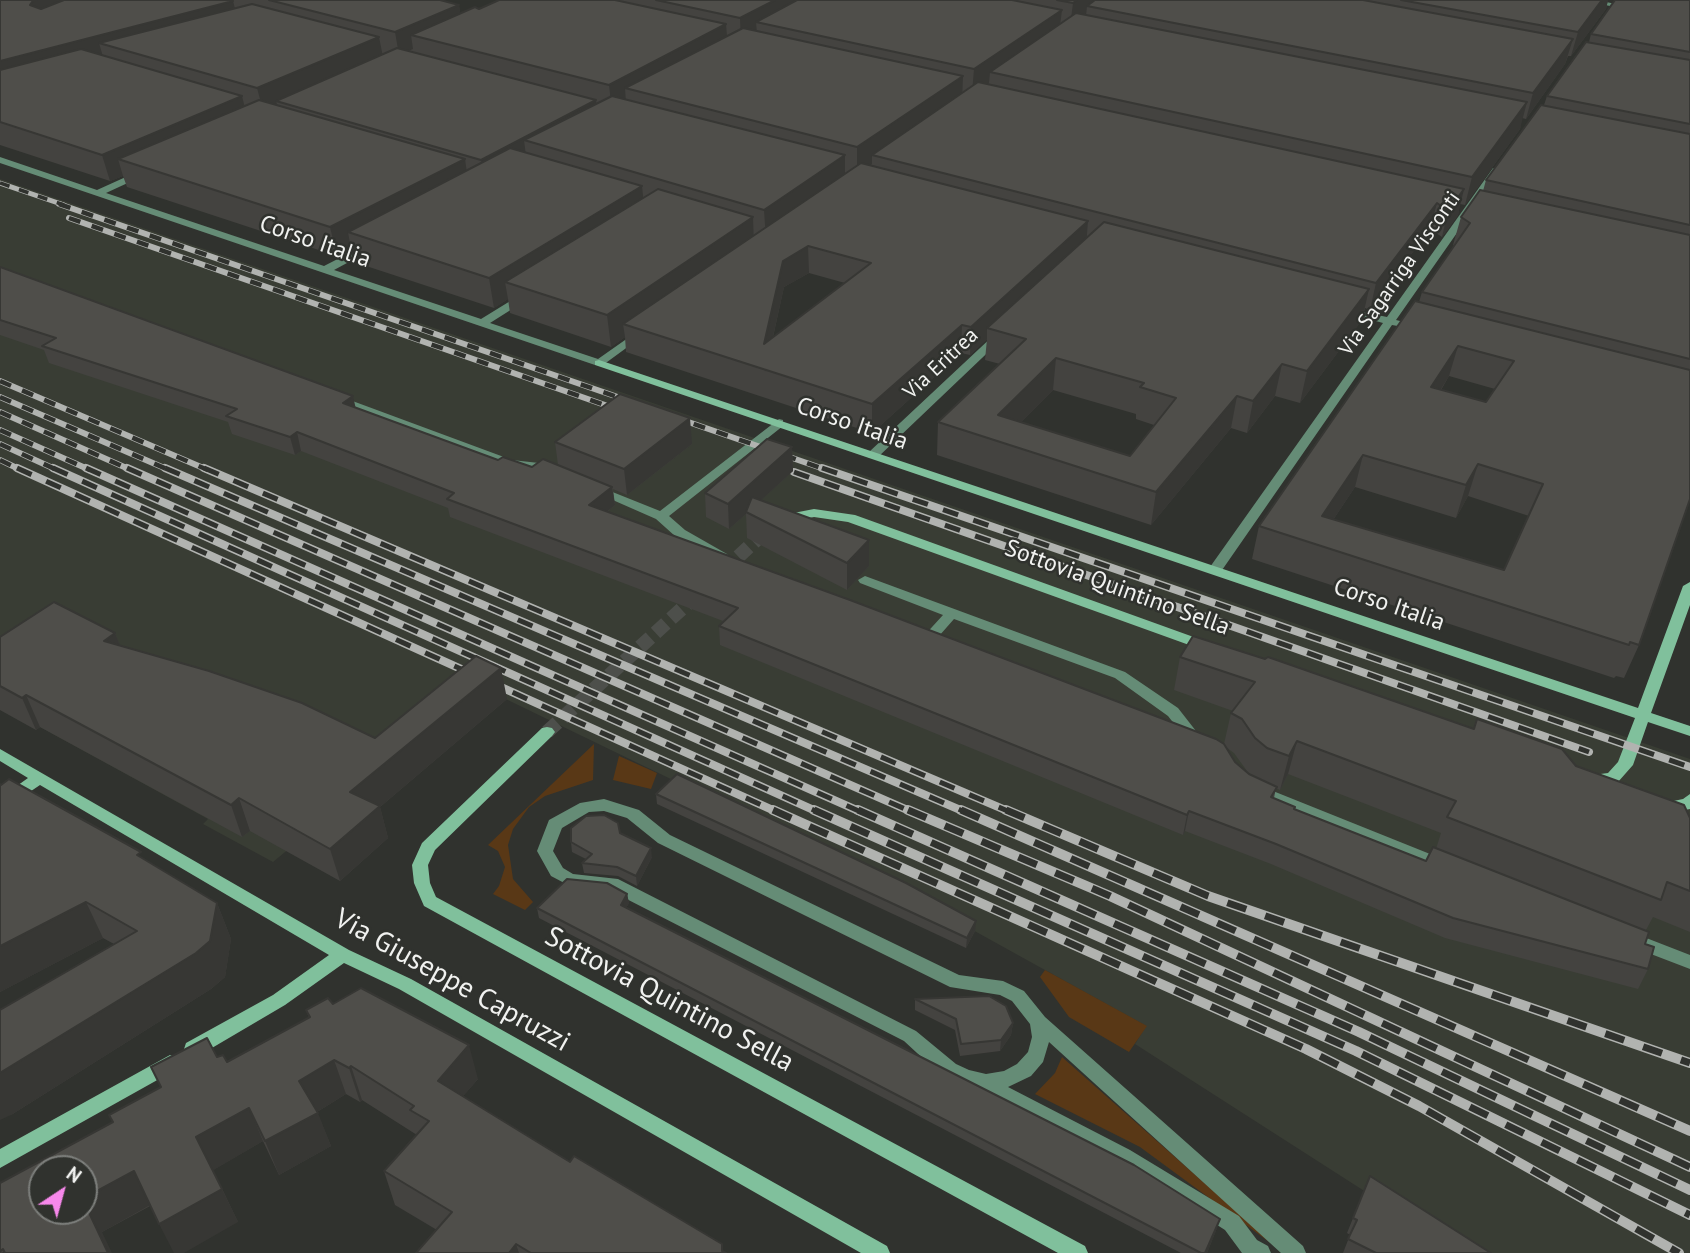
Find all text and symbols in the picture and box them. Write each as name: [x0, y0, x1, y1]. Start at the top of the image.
street label: Via Sagarriga Visconti: [1334, 187, 1466, 361]
street label: Corso Italia: [256, 210, 374, 274]
street label: Via Eritrea: [898, 323, 984, 405]
street label: Corso Italia: [793, 392, 911, 456]
street label: Sottovia Quintino Sella: [1001, 534, 1233, 642]
street label: Corso Italia: [1330, 573, 1448, 637]
street label: Via Giuseppe Capruzzi: [328, 902, 576, 1060]
street label: Sottovia Quintino Sella: [539, 920, 799, 1080]
north arrow: [28, 1155, 98, 1225]
text: N: [62, 1161, 86, 1188]

